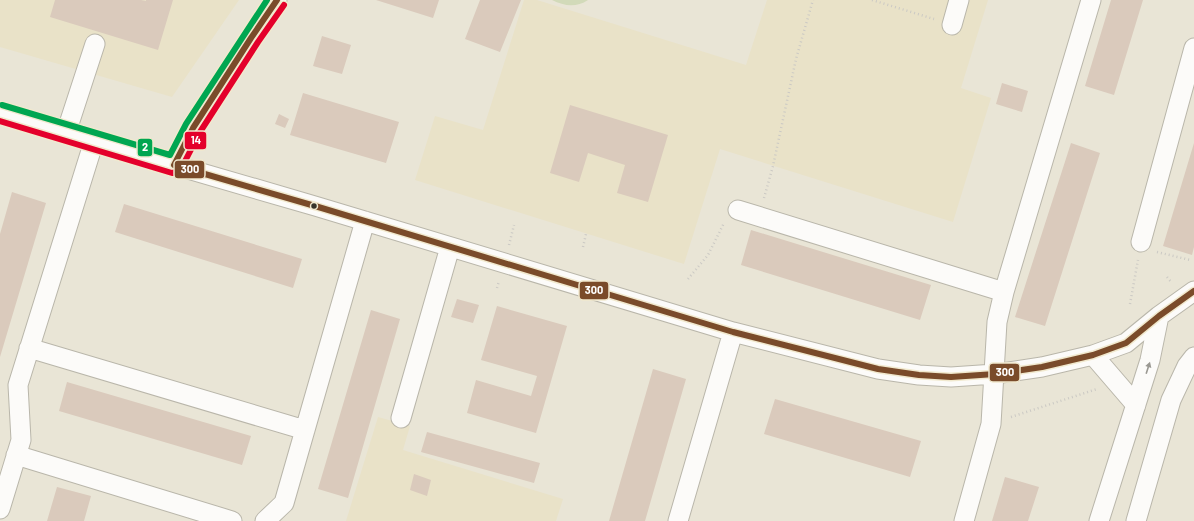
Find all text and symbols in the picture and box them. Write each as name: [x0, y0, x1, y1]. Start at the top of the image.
line badge: 14: [184, 131, 207, 150]
text: 14: [191, 133, 202, 146]
line badge: 2: [137, 138, 153, 157]
text: 2: [142, 140, 148, 153]
line badge: 300: [174, 160, 205, 179]
text: 300: [181, 162, 199, 175]
unlabelled marker: [309, 201, 319, 211]
line badge: 300: [579, 281, 609, 300]
text: 300: [585, 283, 603, 296]
one-way arrow: [1145, 361, 1151, 373]
line badge: 300: [989, 363, 1020, 382]
text: 300: [996, 365, 1014, 378]

